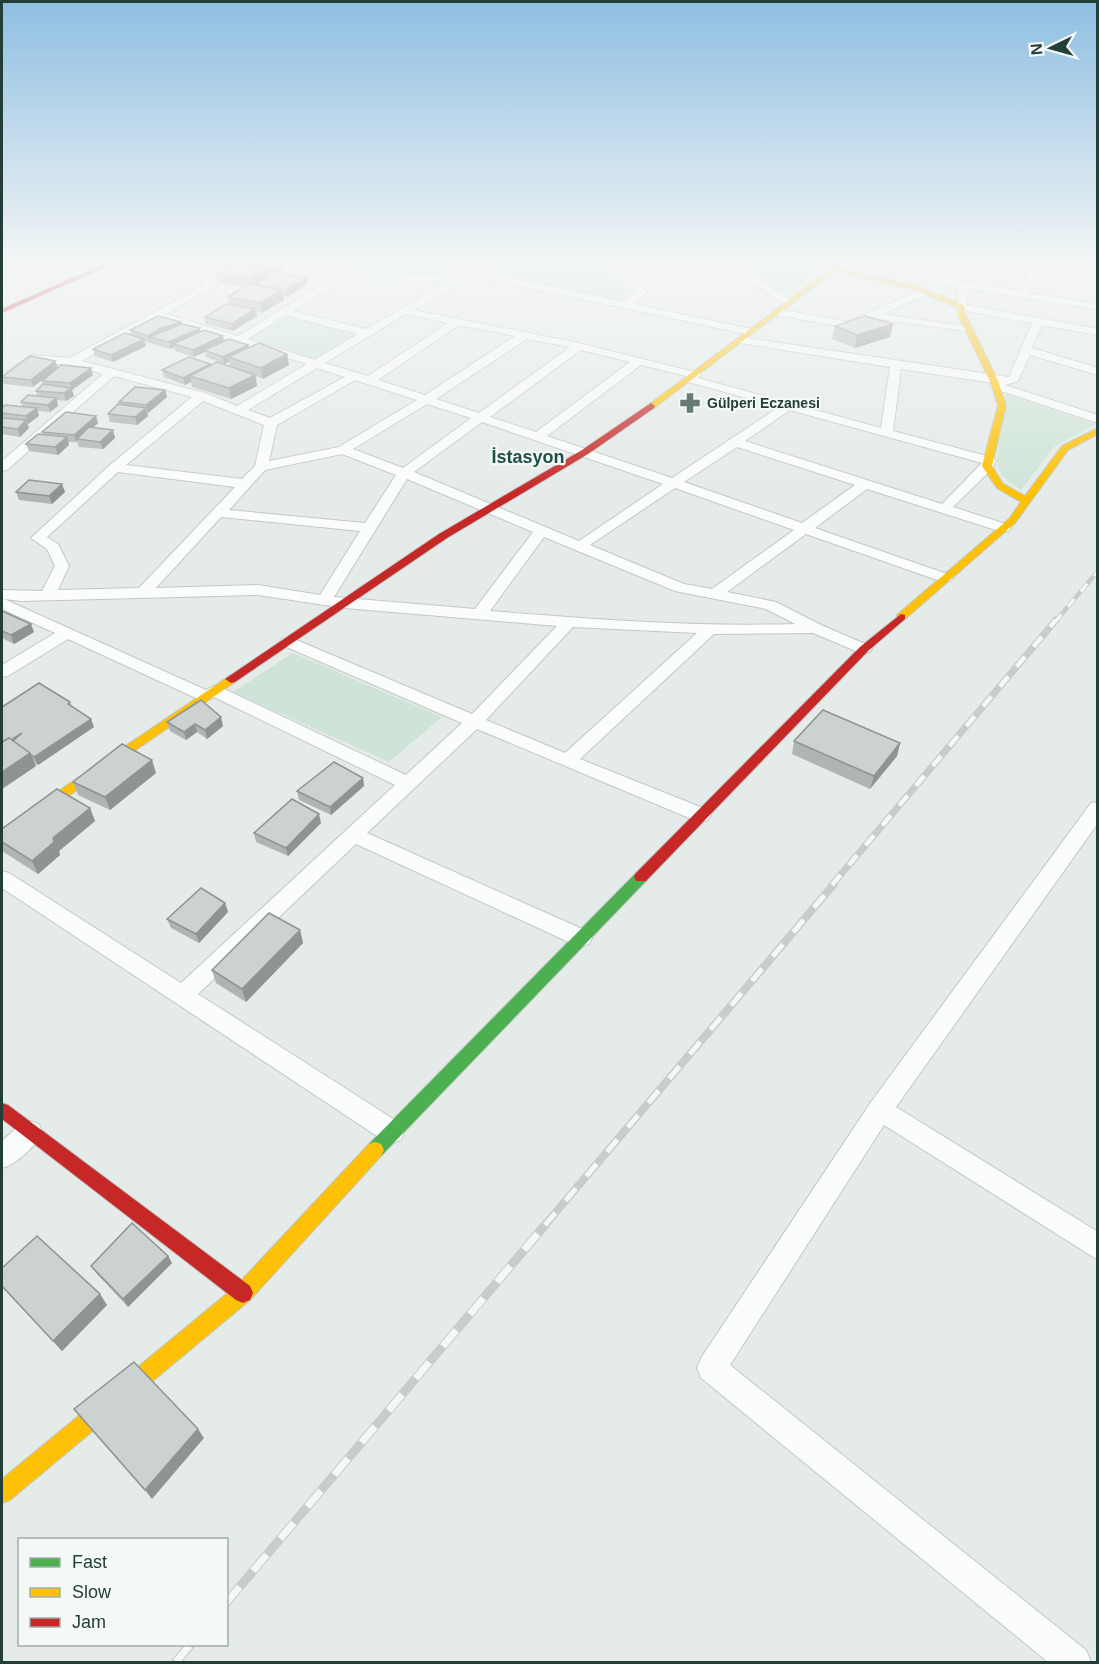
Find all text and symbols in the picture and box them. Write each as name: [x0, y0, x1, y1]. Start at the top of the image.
north arrow: [1021, 18, 1081, 78]
text: N: [1028, 43, 1046, 56]
pharmacy icon: Gülperi Eczanesi: [678, 391, 702, 415]
place label: Gülperi Eczanesi: [707, 395, 820, 411]
district label: İstasyon: [491, 447, 565, 467]
legend: [18, 1538, 228, 1646]
text: Fast: [72, 1552, 107, 1572]
text: Slow: [72, 1582, 112, 1602]
text: Jam: [72, 1612, 106, 1632]

